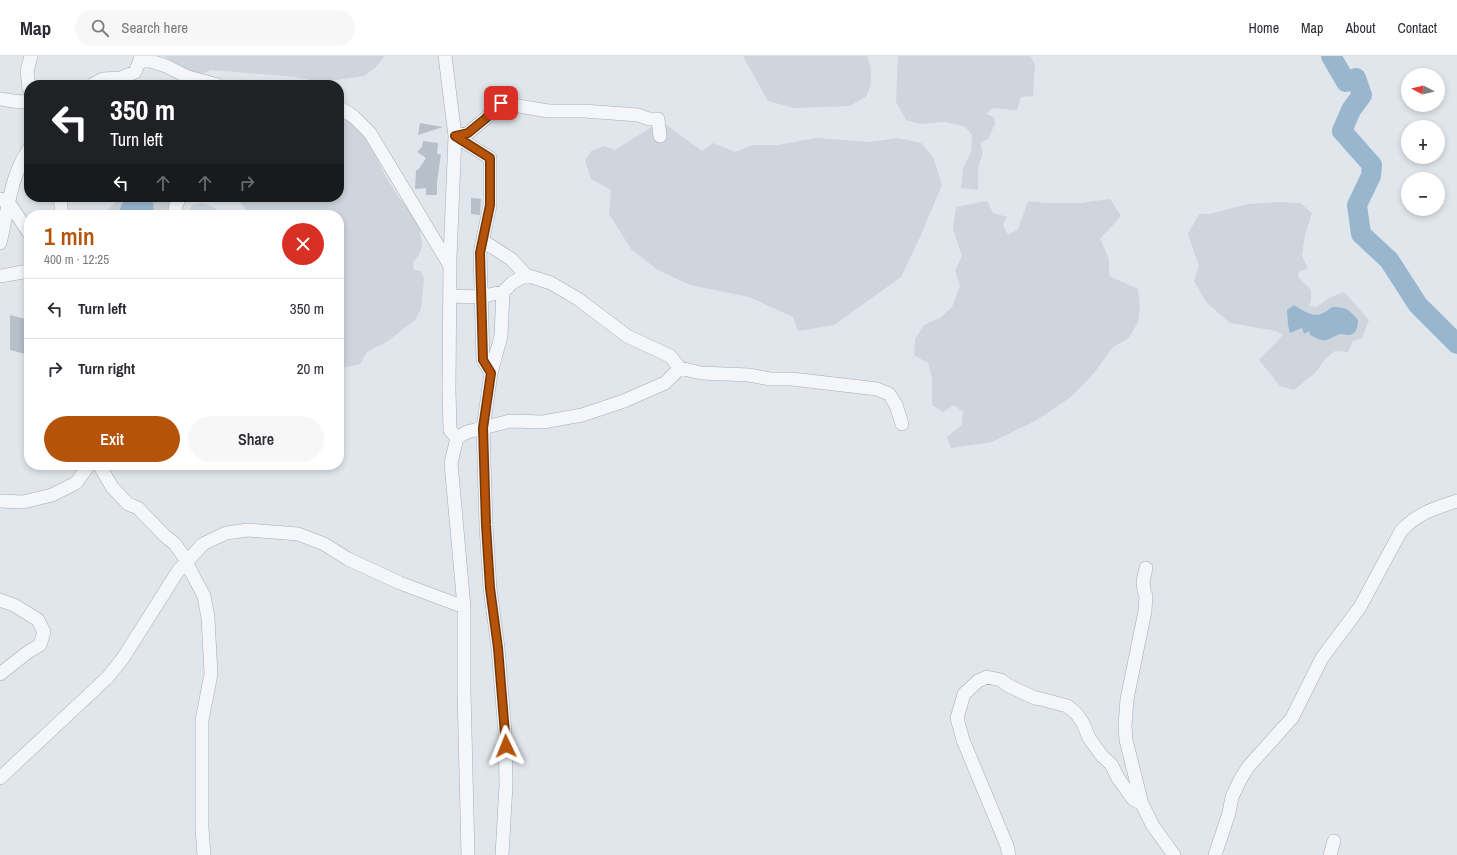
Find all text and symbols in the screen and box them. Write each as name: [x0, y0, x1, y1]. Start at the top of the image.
search box: [75, 10, 355, 46]
text: Map: [20, 15, 51, 41]
icon: search: [89, 17, 111, 39]
text: Search here: [121, 17, 188, 38]
text: Home: [1248, 19, 1279, 37]
text: Map: [1301, 19, 1323, 37]
text: About: [1345, 19, 1375, 37]
text: Contact: [1397, 19, 1437, 37]
north arrow: [1401, 68, 1445, 112]
map controls: [1401, 68, 1445, 216]
pin: [484, 86, 518, 120]
text: 350 m: [110, 91, 175, 129]
icon: arrive: [490, 92, 512, 114]
icon: left: [44, 96, 96, 148]
button: +: [1401, 120, 1445, 164]
text: Turn left: [110, 127, 163, 152]
icon: left: [110, 172, 132, 194]
icon: ahead: [152, 172, 174, 194]
icon: ahead: [194, 172, 216, 194]
icon: right: [236, 172, 258, 194]
button: −: [1401, 172, 1445, 216]
text: 1 min: [44, 220, 95, 252]
button: close: [282, 223, 324, 265]
text: 400 m · 12:25: [44, 251, 109, 268]
icon: left: [44, 298, 66, 320]
text: Turn left: [78, 298, 126, 319]
text: 350 m: [290, 298, 324, 319]
icon: right: [44, 358, 66, 380]
text: Turn right: [78, 358, 135, 379]
text: 20 m: [297, 358, 324, 379]
button: Exit: [44, 416, 180, 462]
button: Share: [188, 416, 324, 462]
position arrow: [485, 725, 527, 767]

